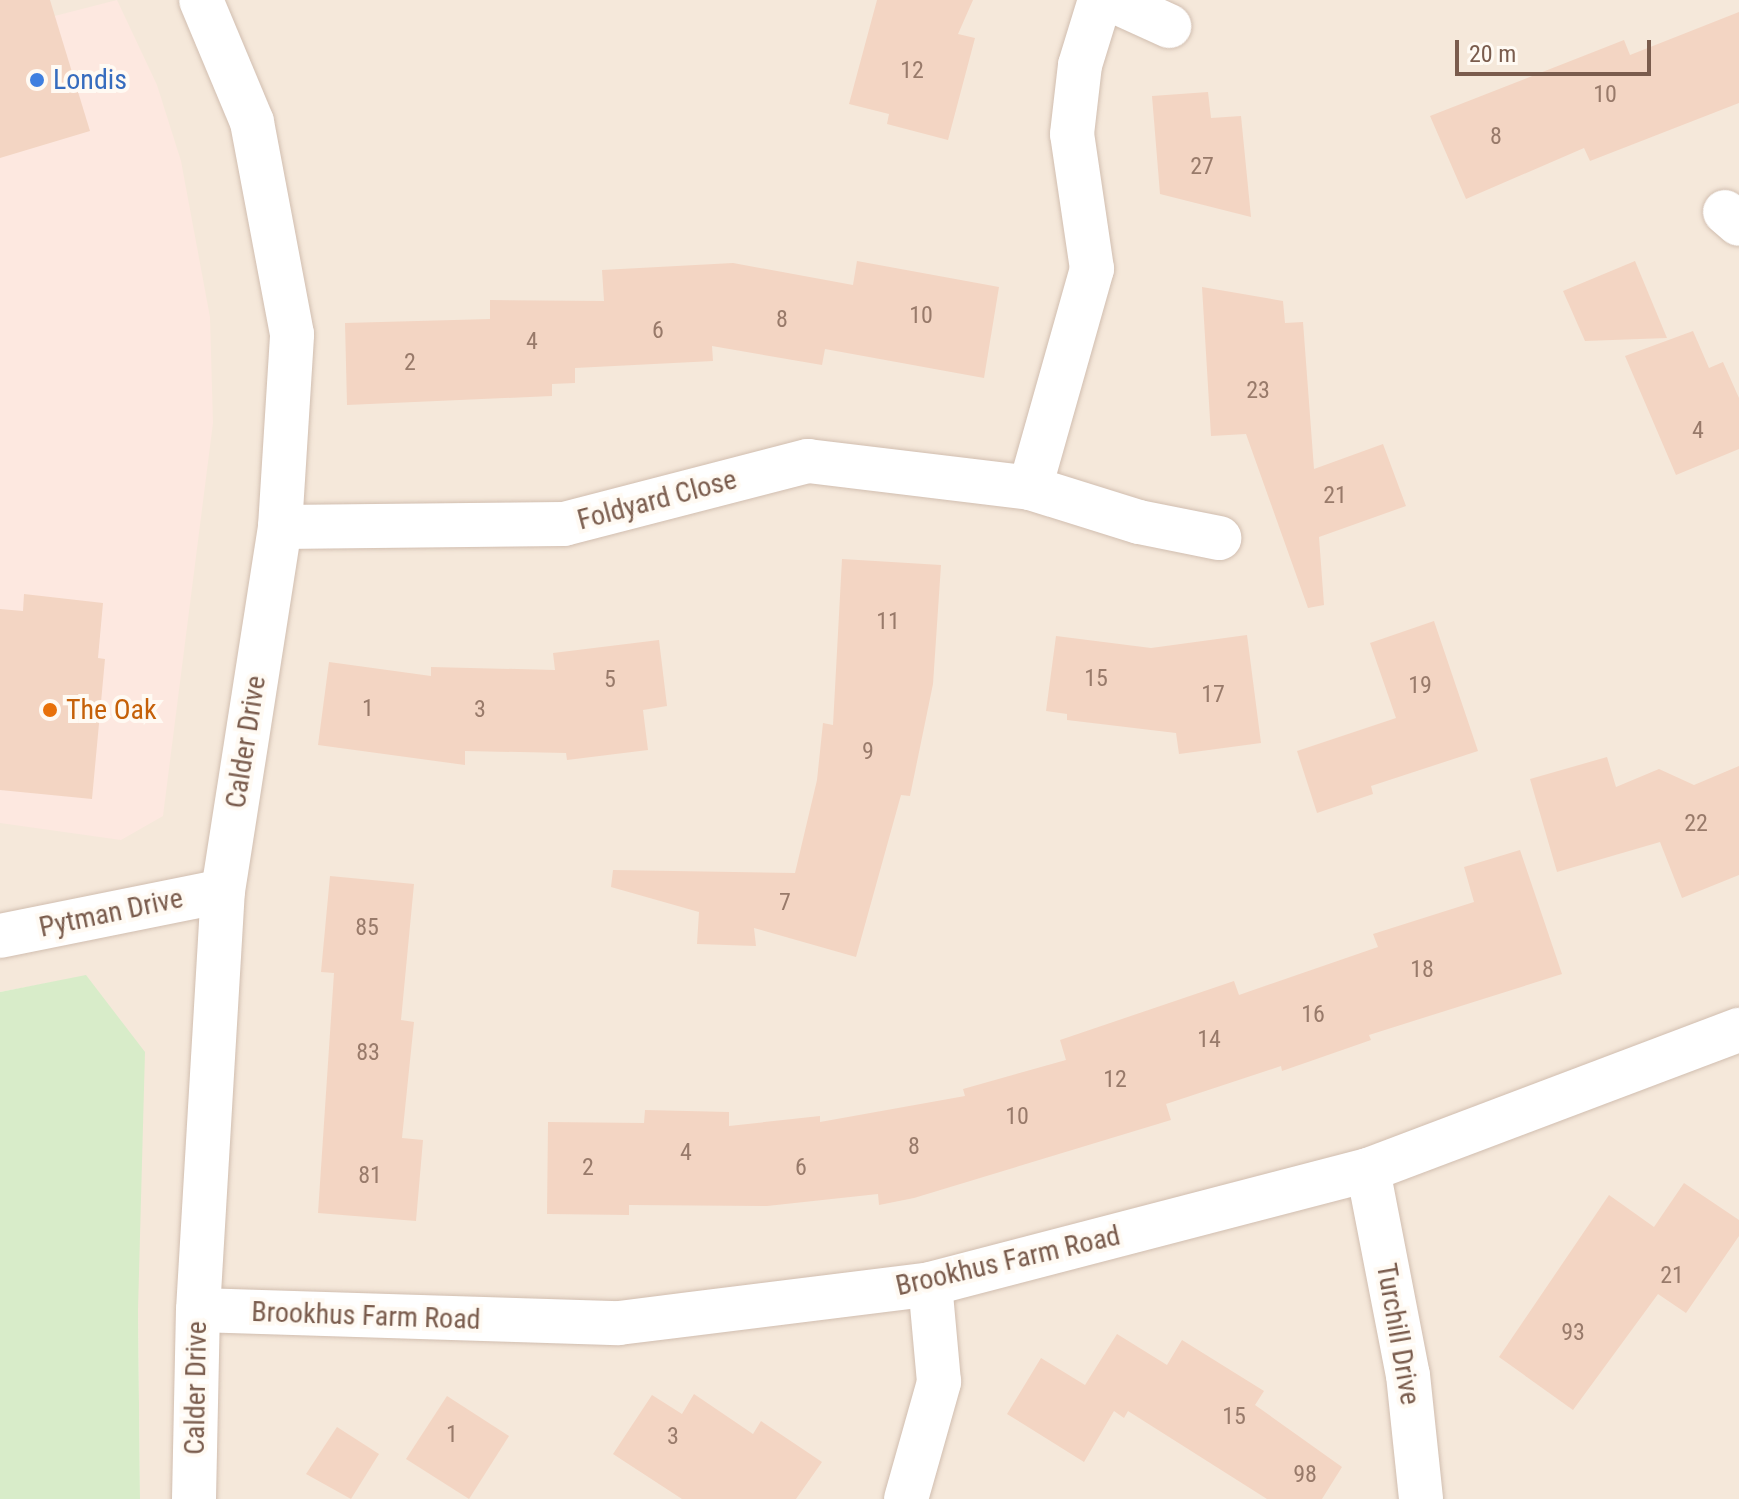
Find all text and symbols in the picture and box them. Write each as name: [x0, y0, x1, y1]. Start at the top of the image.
scale bar: [1459, 24, 1655, 74]
text: 20 m: [1469, 40, 1516, 68]
house number: 12: [900, 57, 924, 85]
place label: Londis: [53, 63, 127, 97]
marker: Londis: [28, 71, 46, 89]
house number: 10: [1593, 81, 1617, 109]
house number: 8: [1490, 123, 1502, 151]
house number: 27: [1190, 153, 1214, 181]
house number: 10: [909, 302, 933, 330]
house number: 8: [776, 306, 788, 334]
house number: 6: [652, 317, 664, 345]
house number: 4: [526, 328, 538, 356]
house number: 2: [404, 349, 416, 377]
house number: 23: [1246, 377, 1270, 405]
house number: 4: [1692, 417, 1704, 445]
street label: Foldyard Close: [574, 463, 740, 537]
house number: 21: [1323, 482, 1347, 510]
house number: 11: [876, 608, 900, 636]
house number: 15: [1084, 665, 1108, 693]
house number: 5: [604, 666, 616, 694]
house number: 19: [1408, 672, 1432, 700]
street label: Calder Drive: [219, 673, 273, 811]
house number: 17: [1201, 681, 1225, 709]
place label: The Oak: [66, 693, 157, 727]
house number: 1: [362, 695, 374, 723]
house number: 3: [474, 696, 486, 724]
marker: The Oak: [41, 701, 59, 719]
house number: 9: [862, 738, 874, 766]
house number: 22: [1684, 810, 1708, 838]
street label: Pytman Drive: [36, 881, 186, 945]
house number: 7: [779, 889, 791, 917]
house number: 85: [355, 914, 379, 942]
house number: 18: [1410, 956, 1434, 984]
house number: 16: [1301, 1001, 1325, 1029]
house number: 14: [1197, 1026, 1221, 1054]
house number: 83: [356, 1039, 380, 1067]
house number: 12: [1103, 1066, 1127, 1094]
house number: 10: [1005, 1103, 1029, 1131]
house number: 8: [908, 1133, 920, 1161]
house number: 4: [680, 1139, 692, 1167]
house number: 2: [582, 1154, 594, 1182]
house number: 6: [795, 1154, 807, 1182]
house number: 81: [358, 1162, 382, 1190]
street label: Brookhus Farm Road: [893, 1219, 1123, 1303]
street label: Turchill Drive: [1369, 1261, 1427, 1407]
house number: 21: [1660, 1262, 1684, 1290]
street label: Brookhus Farm Road: [251, 1295, 481, 1337]
house number: 93: [1561, 1319, 1585, 1347]
street label: Calder Drive: [178, 1321, 214, 1455]
house number: 15: [1222, 1403, 1246, 1431]
house number: 1: [446, 1421, 458, 1449]
house number: 3: [667, 1423, 679, 1451]
house number: 98: [1293, 1461, 1317, 1489]

